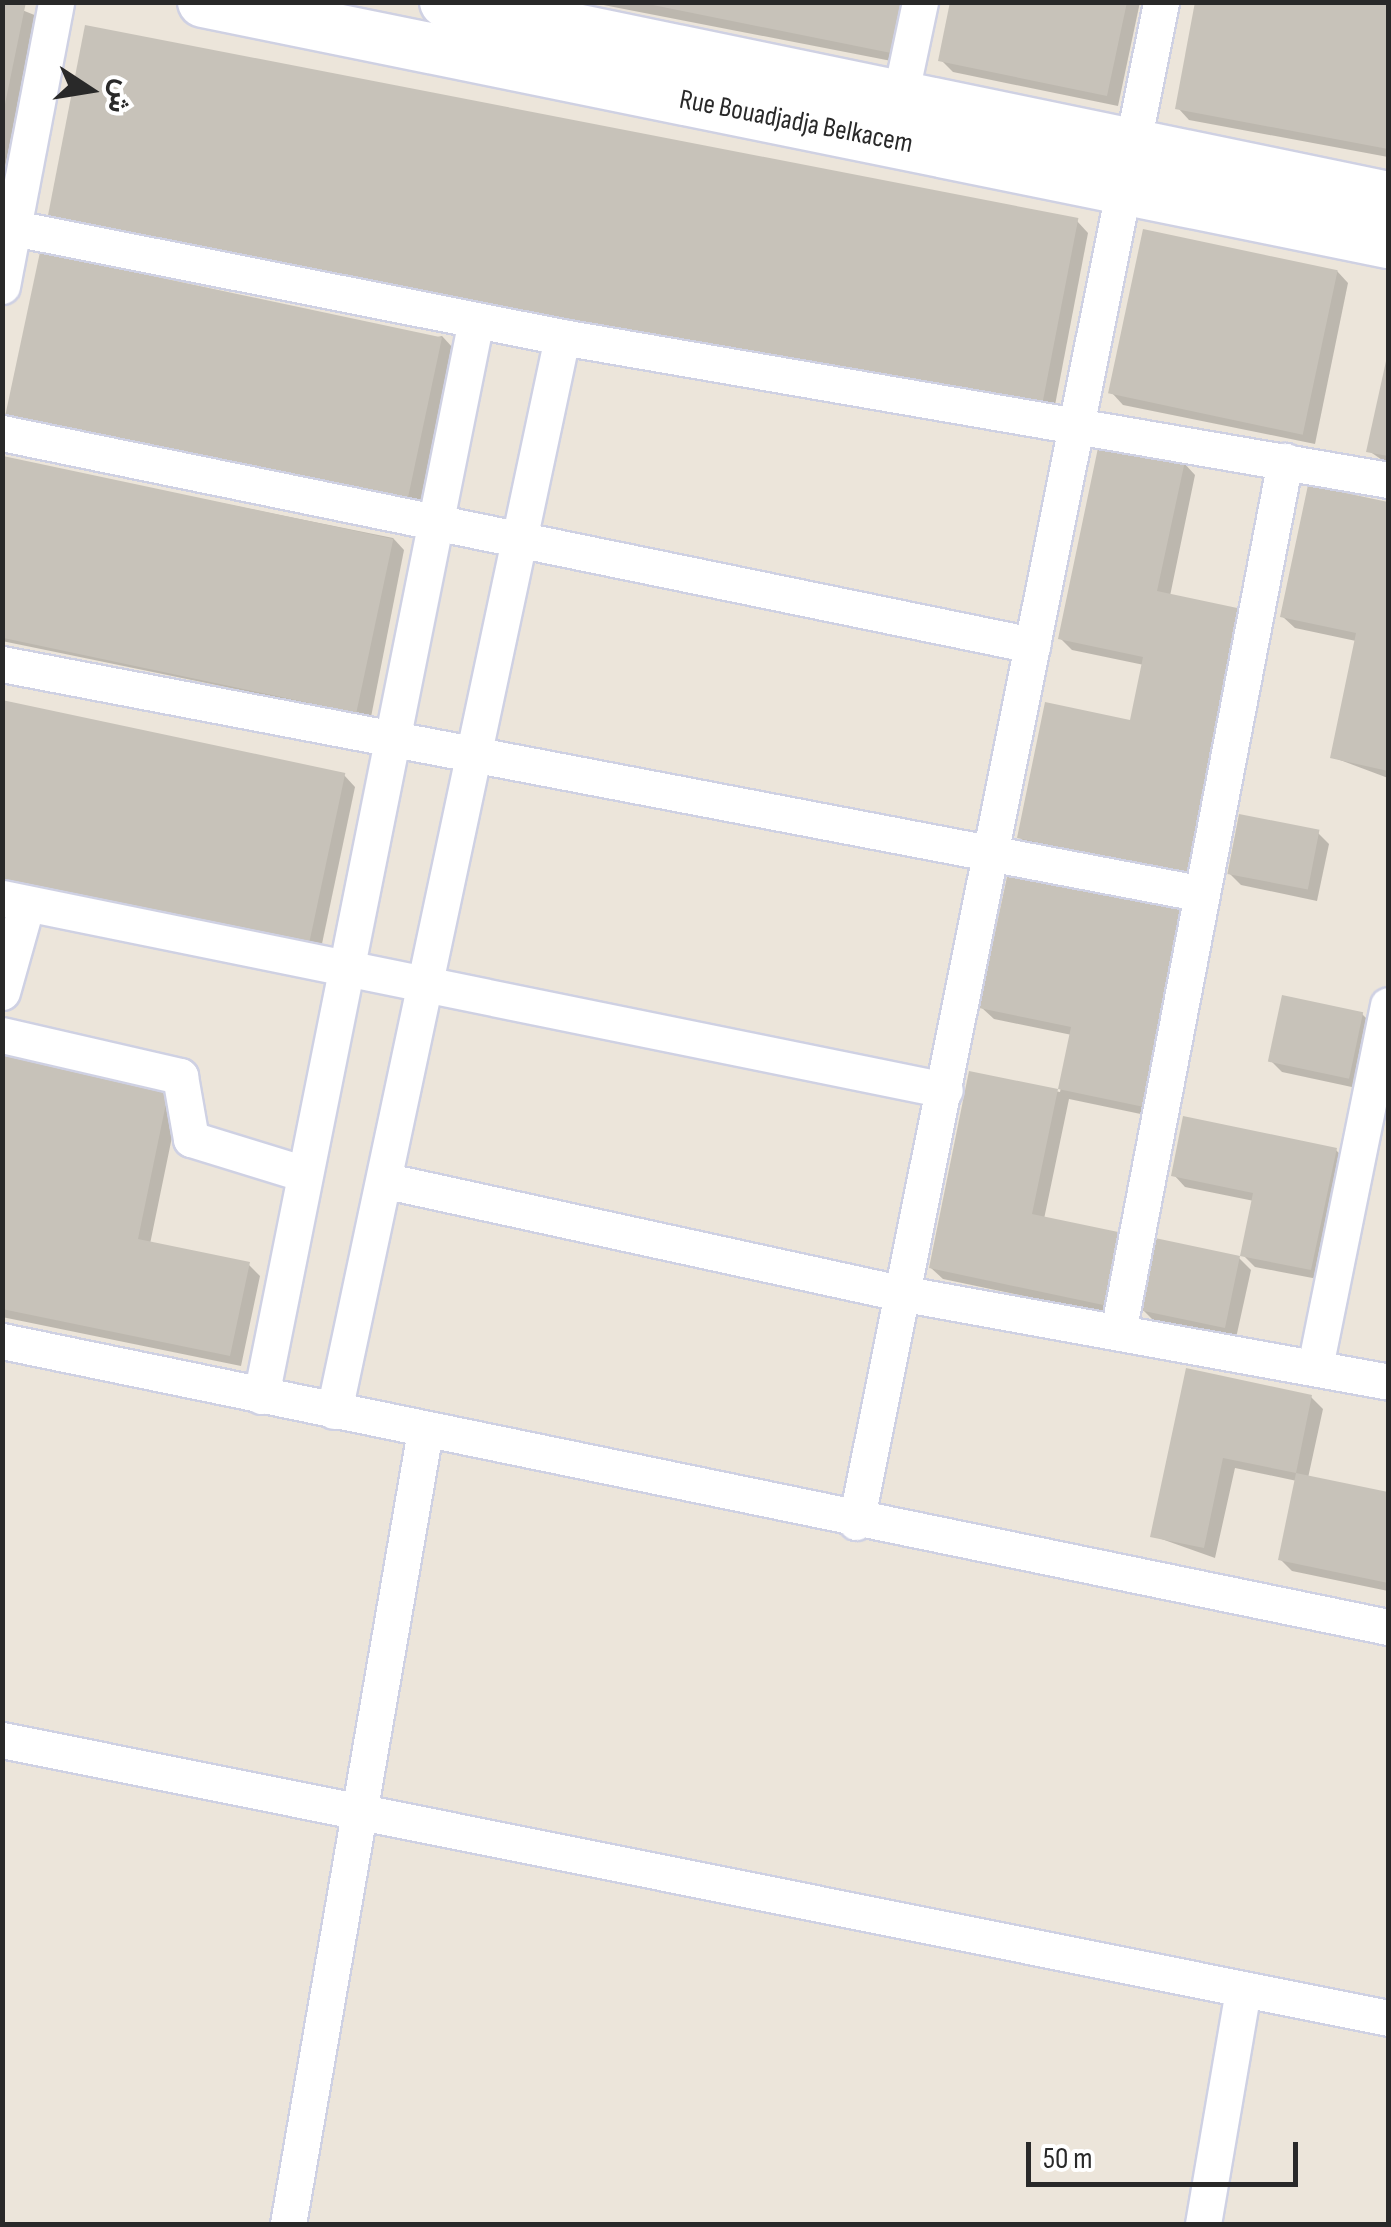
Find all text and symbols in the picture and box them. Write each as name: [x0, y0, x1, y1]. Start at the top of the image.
north arrow: [40, 40, 140, 140]
text: ش: [100, 76, 139, 116]
street label: Rue Bouadjadja Belkacem: [676, 83, 916, 161]
scale bar: [1031, 2122, 1304, 2184]
text: 50 m: [1043, 2141, 1092, 2177]

